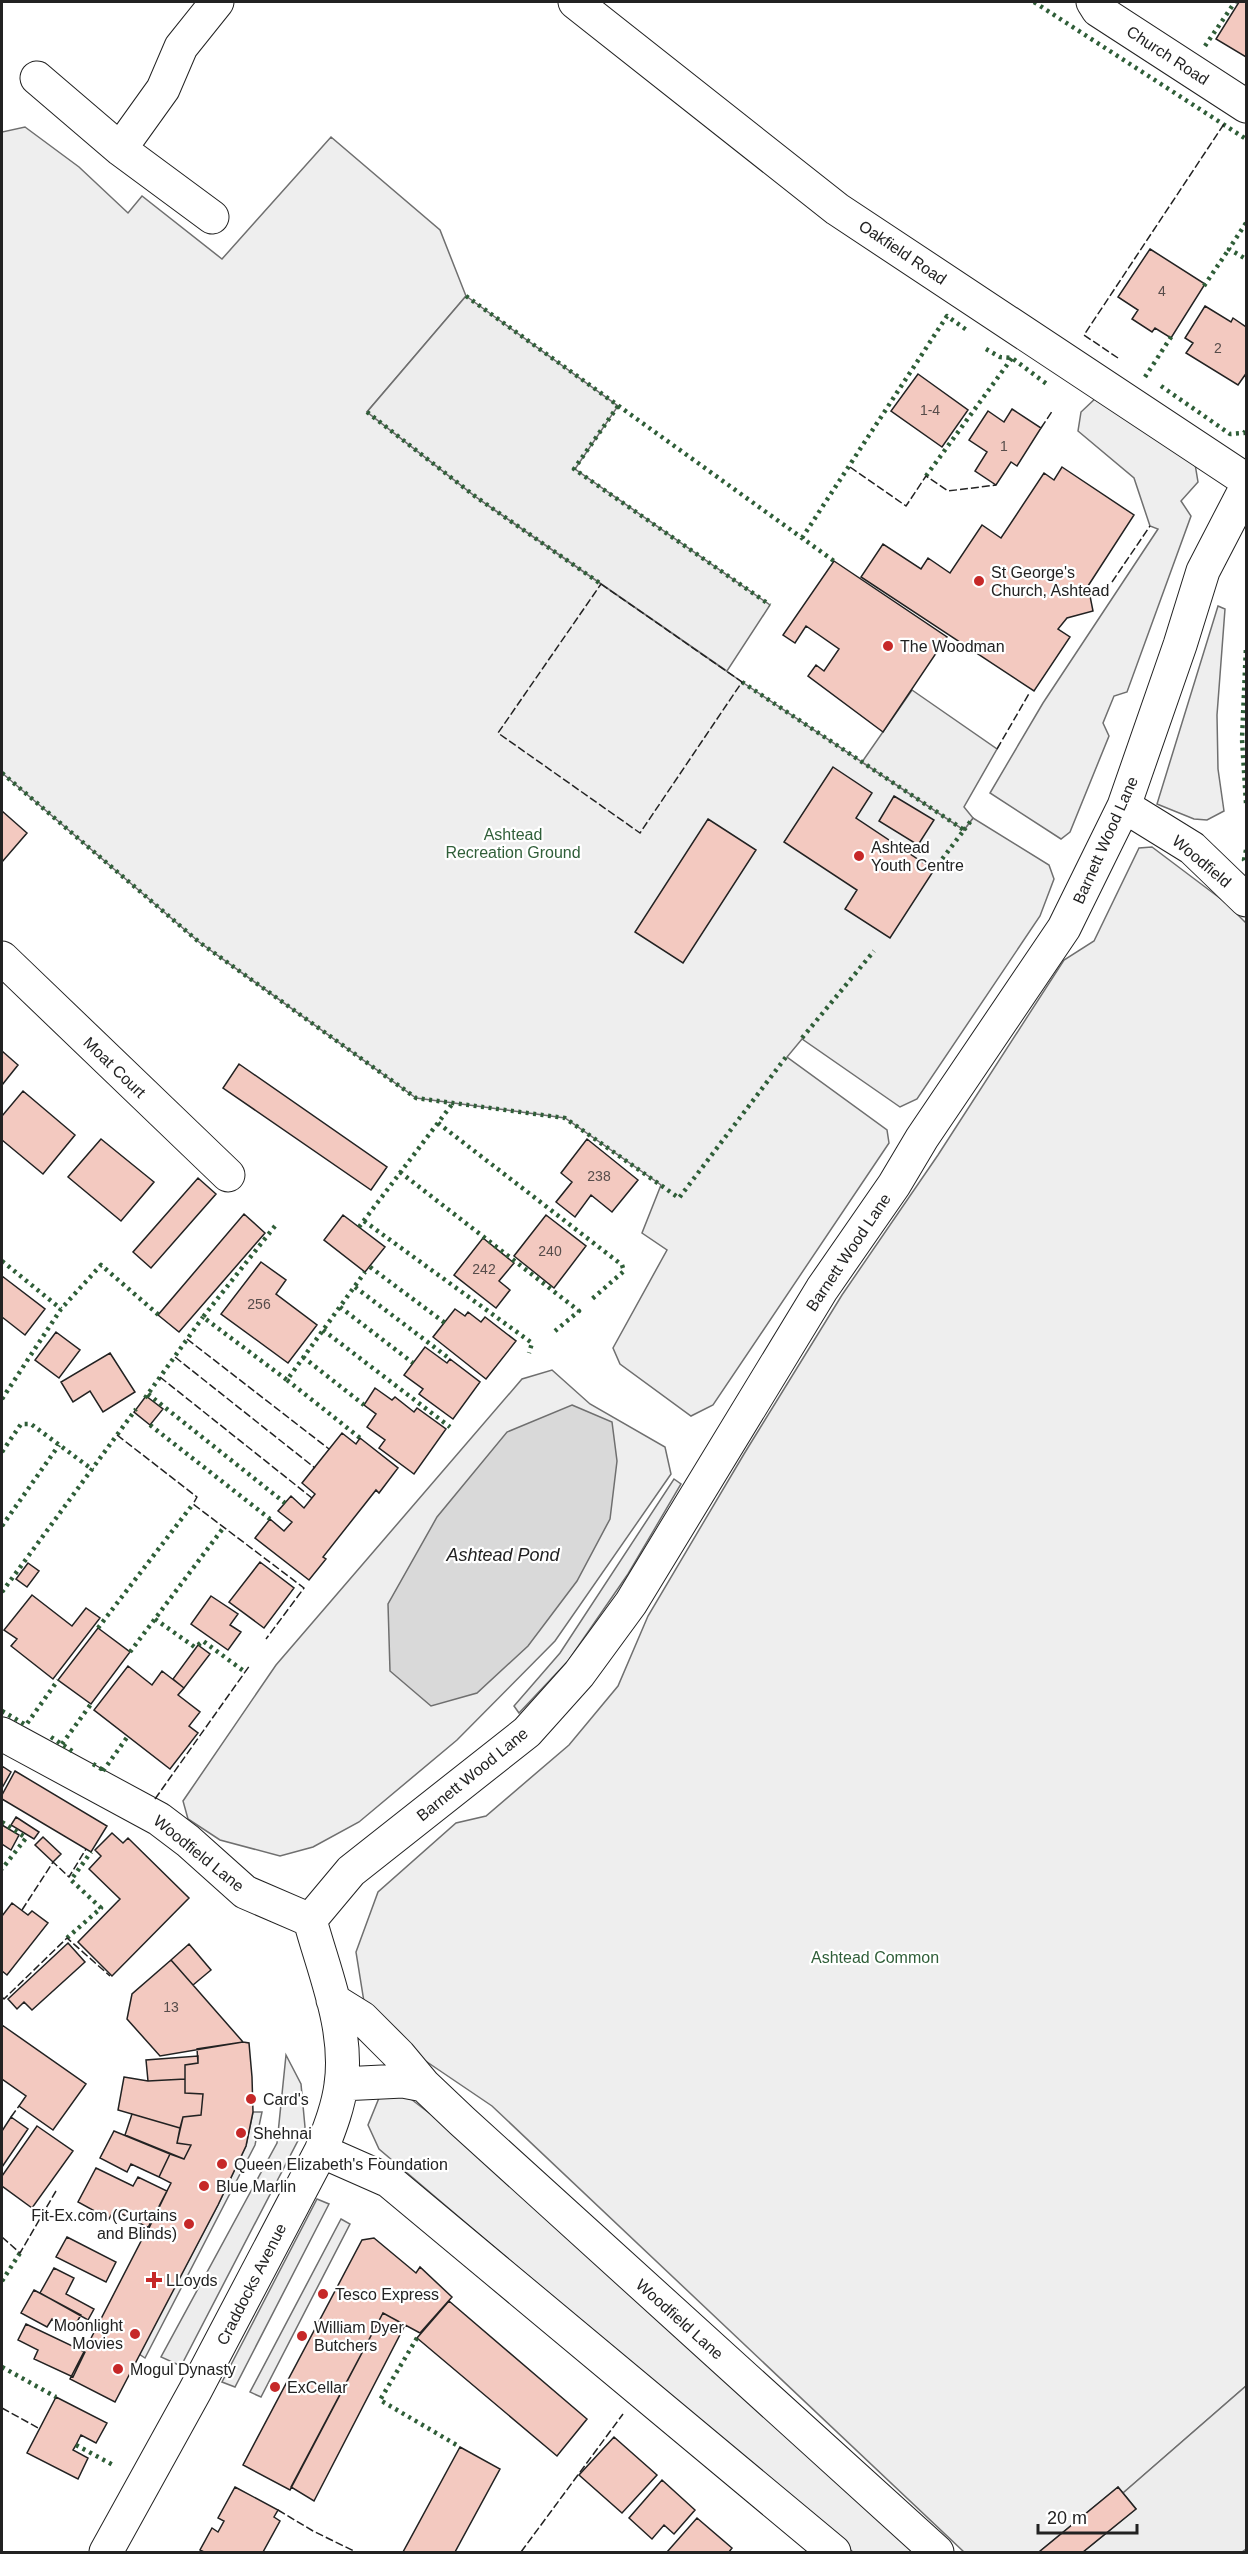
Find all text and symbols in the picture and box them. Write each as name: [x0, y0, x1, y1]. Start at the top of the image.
street label: Church Road: [1124, 23, 1212, 88]
street label: Oakfield Road: [856, 217, 950, 288]
house number: 4: [1158, 283, 1166, 299]
house number: 2: [1214, 340, 1222, 356]
house number: 1-4: [920, 402, 940, 418]
house number: 1: [1000, 438, 1008, 454]
place label: St George's Church, Ashtead: [991, 564, 1109, 599]
marker: St George's Church, Ashtead: [972, 574, 986, 588]
place label: The Woodman: [900, 638, 1005, 655]
marker: The Woodman: [881, 639, 895, 653]
street label: Barnett Wood Lane: [1070, 774, 1141, 907]
park label: Ashtead Recreation Ground: [445, 826, 581, 861]
street label: Woodfield: [1169, 832, 1234, 891]
place label: Ashtead Youth Centre: [871, 839, 964, 874]
marker: Ashtead Youth Centre: [852, 849, 866, 863]
street label: Moat Court: [80, 1034, 149, 1101]
house number: 238: [587, 1168, 611, 1184]
street label: Barnett Wood Lane: [803, 1190, 894, 1314]
house number: 240: [538, 1243, 562, 1259]
house number: 242: [472, 1261, 496, 1277]
house number: 256: [247, 1296, 271, 1312]
water label: Ashtead Pond: [445, 1545, 561, 1565]
street label: Barnett Wood Lane: [414, 1724, 531, 1824]
street label: Woodfield Lane: [150, 1812, 247, 1895]
park label: Ashtead Common: [811, 1949, 939, 1966]
house number: 13: [163, 1999, 179, 2015]
place label: Card's: [263, 2091, 309, 2108]
marker: Card's: [244, 2092, 258, 2106]
place label: Shehnai: [253, 2125, 312, 2142]
marker: Shehnai: [234, 2126, 248, 2140]
place label: Queen Elizabeth's Foundation: [234, 2156, 448, 2173]
marker: Queen Elizabeth's Foundation: [215, 2157, 229, 2171]
place label: Blue Marlin: [216, 2178, 296, 2195]
marker: Blue Marlin: [197, 2179, 211, 2193]
place label: Fit-Ex.com (Curtains and Blinds): [31, 2207, 177, 2242]
marker: Fit-Ex.com (Curtains and Blinds): [182, 2217, 196, 2231]
street label: Craddocks Avenue: [213, 2221, 289, 2348]
place label: LLoyds: [166, 2272, 218, 2289]
marker: LLoyds: [147, 2273, 161, 2287]
street label: Woodfield Lane: [633, 2276, 727, 2363]
place label: Tesco Express: [335, 2286, 439, 2303]
marker: Tesco Express: [316, 2287, 330, 2301]
place label: Moonlight Movies: [54, 2317, 124, 2352]
place label: William Dyer Butchers: [314, 2319, 404, 2354]
marker: Moonlight Movies: [128, 2327, 142, 2341]
marker: William Dyer Butchers: [295, 2329, 309, 2343]
place label: Mogul Dynasty: [130, 2361, 236, 2378]
marker: Mogul Dynasty: [111, 2362, 125, 2376]
place label: ExCellar: [287, 2379, 348, 2396]
marker: ExCellar: [268, 2380, 282, 2394]
scale bar: [1038, 2497, 1137, 2535]
text: 20 m: [1047, 2508, 1087, 2528]

